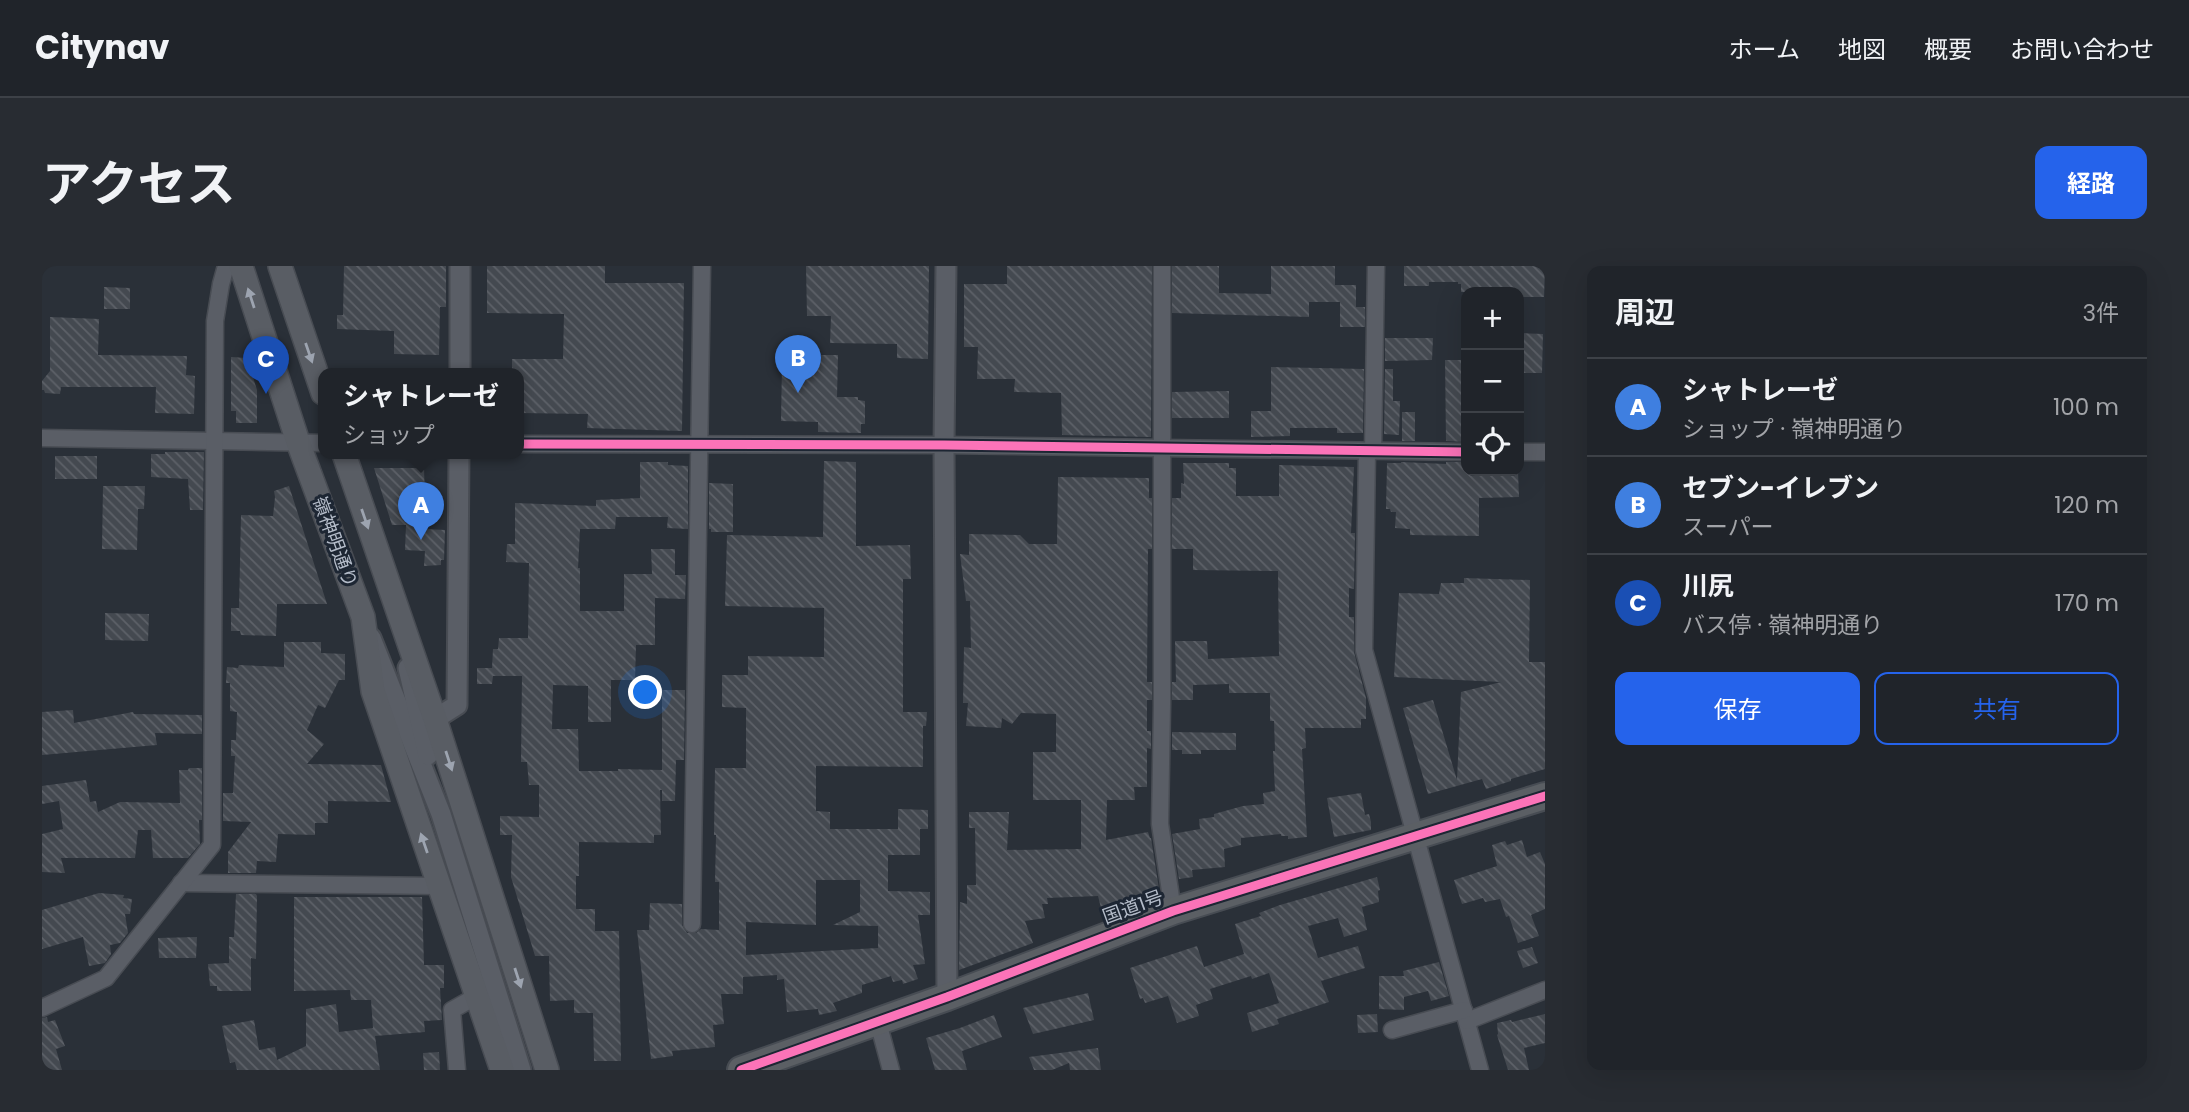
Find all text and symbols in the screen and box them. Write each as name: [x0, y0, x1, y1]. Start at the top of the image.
text: Citynav: [35, 24, 169, 71]
text: ホーム: [1729, 33, 1800, 66]
text: 地図: [1838, 33, 1886, 66]
text: 概要: [1924, 33, 1972, 66]
text: お問い合わせ: [2010, 33, 2154, 66]
button: 経路: [2035, 146, 2147, 219]
text: アクセス: [42, 150, 236, 218]
map controls: [1461, 287, 1524, 476]
button: +: [1461, 287, 1524, 350]
one-way arrow: [245, 288, 256, 309]
text: 周辺: [1615, 291, 1675, 334]
text: 3件: [2082, 297, 2119, 329]
pin: B: [775, 335, 821, 393]
pin: C: [243, 336, 289, 394]
one-way arrow: [305, 342, 315, 363]
button: −: [1461, 350, 1524, 413]
popup: [318, 368, 524, 459]
text: シャトレーゼ: [1682, 372, 1838, 408]
text: シャトレーゼ: [343, 378, 499, 414]
text: A: [1630, 391, 1646, 423]
text: 100 m: [2053, 391, 2119, 423]
button: locate: [1461, 413, 1524, 476]
text: ショップ · 嶺神明通り: [1682, 413, 1906, 445]
text: ショップ: [343, 419, 435, 451]
text: セブン-イレブン: [1682, 470, 1879, 506]
pin: A: [398, 482, 444, 540]
text: B: [1630, 489, 1646, 521]
text: 120 m: [2054, 489, 2119, 521]
street label: 嶺神明通り: [306, 493, 364, 591]
one-way arrow: [360, 509, 371, 530]
text: スーパー: [1682, 511, 1774, 543]
text: 川尻: [1682, 568, 1734, 604]
text: C: [1629, 587, 1647, 619]
text: 170 m: [2055, 587, 2119, 619]
text: バス停 · 嶺神明通り: [1682, 609, 1883, 641]
button: 保存: [1615, 672, 1860, 745]
button: 共有: [1874, 672, 2119, 745]
your location: [628, 675, 662, 709]
one-way arrow: [444, 751, 454, 772]
one-way arrow: [418, 833, 429, 854]
street label: 国道1号: [1099, 884, 1167, 930]
one-way arrow: [513, 968, 523, 989]

